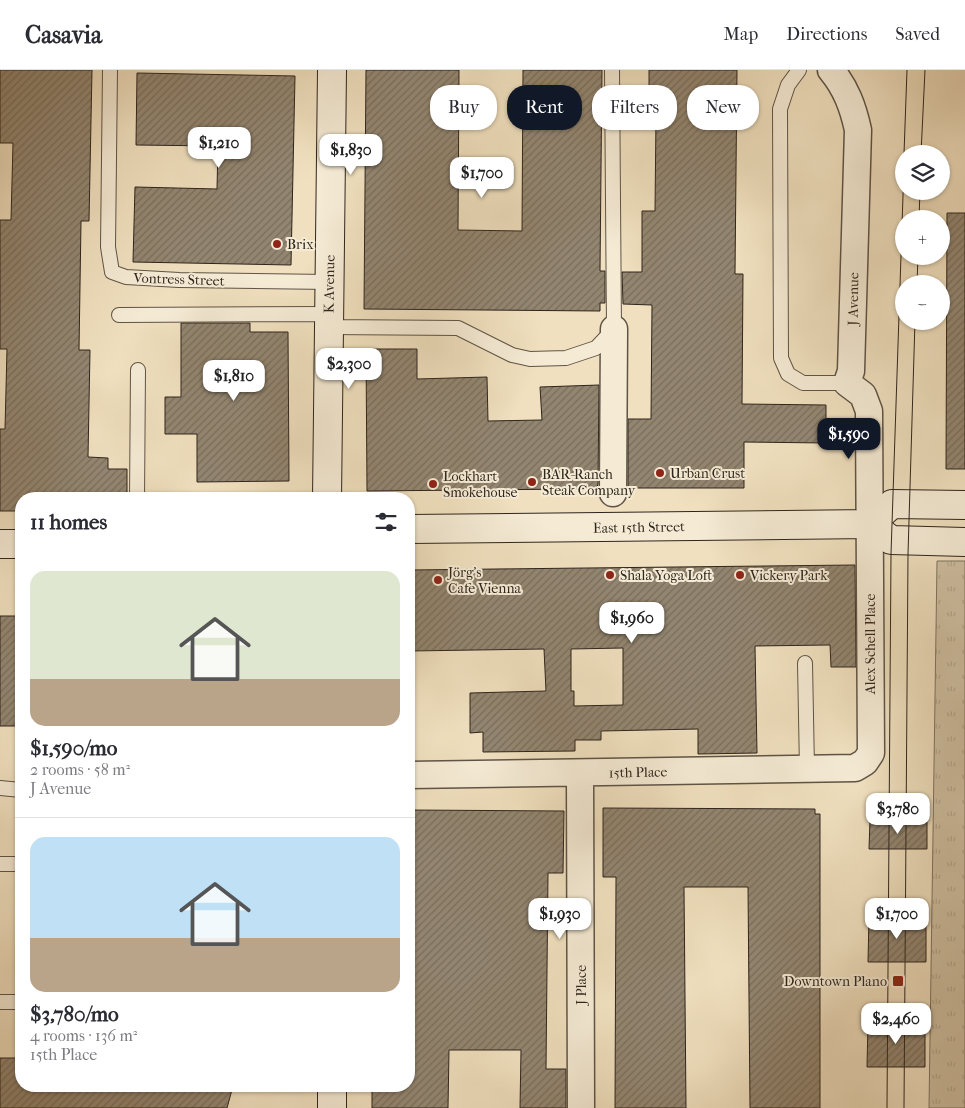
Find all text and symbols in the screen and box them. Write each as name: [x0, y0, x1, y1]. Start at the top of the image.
text: Casavia: [25, 21, 102, 49]
text: Map: [724, 24, 758, 45]
text: Directions: [786, 24, 867, 45]
text: Saved: [895, 24, 940, 45]
chip: Buy: [430, 85, 497, 130]
chip: Rent: [507, 85, 582, 130]
chip: Filters: [592, 85, 677, 130]
chip: New: [687, 85, 759, 130]
pin: $1,210: [178, 126, 260, 169]
text: $1,210: [199, 133, 239, 152]
pin: $1,830: [310, 134, 392, 176]
text: $1,830: [330, 140, 372, 159]
map controls: [895, 145, 950, 330]
button: layers: [895, 145, 950, 200]
pin: $1,700: [441, 156, 523, 199]
text: $1,700: [461, 163, 503, 182]
button: +: [895, 210, 950, 265]
place label: Brix: [287, 236, 314, 253]
marker: Brix: [271, 238, 283, 250]
street label: K Avenue: [320, 255, 339, 313]
street label: Vontress Street: [132, 269, 225, 290]
street label: J Avenue: [845, 272, 862, 327]
button: −: [895, 275, 950, 330]
pin: $2,300: [308, 348, 390, 390]
text: $2,300: [327, 354, 371, 373]
pin: $1,810: [193, 360, 275, 402]
text: $1,810: [214, 366, 254, 385]
pin: $1,590: [808, 418, 890, 460]
text: $1,590: [828, 424, 870, 443]
place label: Urban Crust: [670, 465, 745, 482]
place label: BAR-Ranch Steak Company: [542, 466, 636, 499]
marker: Urban Crust: [654, 467, 666, 479]
place label: Lockhart Smokehouse: [443, 468, 518, 501]
marker: BAR-Ranch Steak Company: [526, 476, 538, 488]
marker: Lockhart Smokehouse: [427, 478, 439, 490]
icon: filters: [372, 508, 400, 536]
text: 11 homes: [30, 510, 107, 534]
street label: East 15th Street: [593, 518, 685, 537]
place label: Jörg's Cafe Vienna: [447, 564, 522, 597]
place label: Shala Yoga Loft: [620, 567, 712, 584]
place label: Vickery Park: [749, 567, 828, 584]
marker: Shala Yoga Loft: [604, 569, 616, 581]
marker: Vickery Park: [734, 569, 746, 581]
marker: Jörg's Cafe Vienna: [432, 574, 444, 586]
street label: Alex Schell Place: [862, 594, 879, 695]
pin: $1,960: [591, 602, 673, 644]
icon: home: [170, 604, 260, 694]
text: $1,960: [610, 608, 654, 627]
text: $1,590/mo: [30, 736, 117, 760]
text: 2 rooms · 58 m²: [30, 760, 130, 779]
street label: 15th Place: [608, 763, 668, 782]
text: J Avenue: [30, 779, 91, 798]
pin: $3,780: [857, 792, 939, 835]
text: $3,780: [877, 799, 919, 818]
icon: home: [170, 869, 260, 959]
pin: $1,930: [519, 898, 601, 940]
pin: $1,700: [856, 898, 938, 940]
text: $1,930: [539, 904, 581, 923]
text: $1,700: [876, 904, 918, 923]
street label: J Place: [573, 965, 590, 1006]
place label: Downtown Plano: [784, 973, 887, 990]
marker: Downtown Plano: [891, 974, 905, 988]
text: $3,780/mo: [30, 1002, 119, 1026]
pin: $2,460: [855, 1002, 937, 1045]
text: $2,460: [872, 1009, 920, 1028]
text: 4 rooms · 136 m²: [30, 1026, 137, 1045]
text: 15th Place: [30, 1045, 97, 1064]

